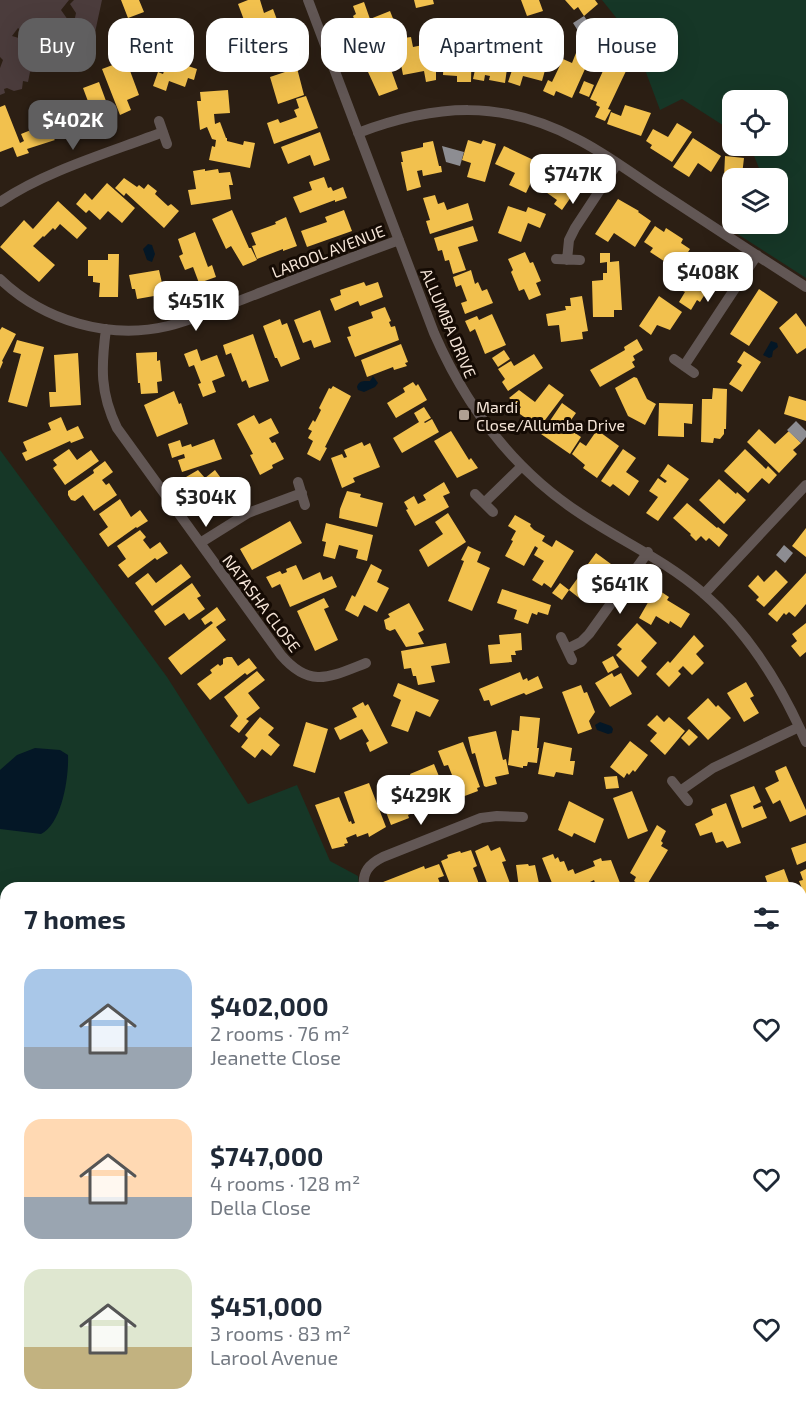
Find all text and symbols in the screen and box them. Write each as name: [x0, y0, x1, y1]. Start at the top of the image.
chip: Buy: [18, 18, 96, 72]
chip: Rent: [108, 18, 194, 72]
chip: Filters: [206, 18, 309, 72]
chip: New: [321, 18, 407, 72]
chip: Apartment: [419, 18, 564, 72]
chip: House: [576, 18, 678, 72]
map controls: [722, 90, 788, 234]
button: locate: [722, 90, 788, 156]
pin: $402K: [31, 100, 115, 151]
text: $402K: [42, 107, 104, 131]
pin: $747K: [531, 154, 615, 205]
text: $747K: [544, 161, 602, 185]
button: layers: [722, 168, 788, 234]
street label: LAROOL AVENUE: [269, 221, 387, 281]
pin: $408K: [666, 252, 750, 303]
text: $408K: [677, 259, 739, 283]
street label: ALLUMBA DRIVE: [417, 265, 481, 381]
pin: $451K: [154, 281, 238, 332]
text: $451K: [168, 288, 224, 312]
place label: Mardi Close/Allumba Drive: [476, 397, 625, 434]
marker: Mardi Close/Allumba Drive: [457, 408, 471, 422]
pin: $304K: [164, 477, 248, 528]
text: $304K: [176, 484, 236, 508]
street label: NATASHA CLOSE: [219, 551, 305, 656]
pin: $641K: [578, 564, 662, 615]
text: $641K: [591, 571, 649, 595]
pin: $429K: [379, 775, 463, 826]
text: $429K: [391, 782, 451, 806]
icon: filters: [750, 902, 783, 935]
text: 7 homes: [24, 903, 126, 934]
text: $402,000: [210, 990, 329, 1021]
icon: home: [72, 993, 144, 1065]
icon: heart: [750, 1013, 783, 1046]
text: 2 rooms · 76 m²: [210, 1021, 349, 1045]
text: Jeanette Close: [210, 1045, 341, 1069]
text: $747,000: [210, 1140, 324, 1171]
icon: home: [72, 1143, 144, 1215]
icon: heart: [750, 1163, 783, 1196]
text: 4 rooms · 128 m²: [210, 1171, 360, 1195]
text: Della Close: [210, 1195, 311, 1219]
text: $451,000: [210, 1290, 323, 1321]
icon: home: [72, 1293, 144, 1365]
icon: heart: [750, 1313, 783, 1346]
text: 3 rooms · 83 m²: [210, 1321, 351, 1345]
text: Larool Avenue: [210, 1345, 338, 1369]

